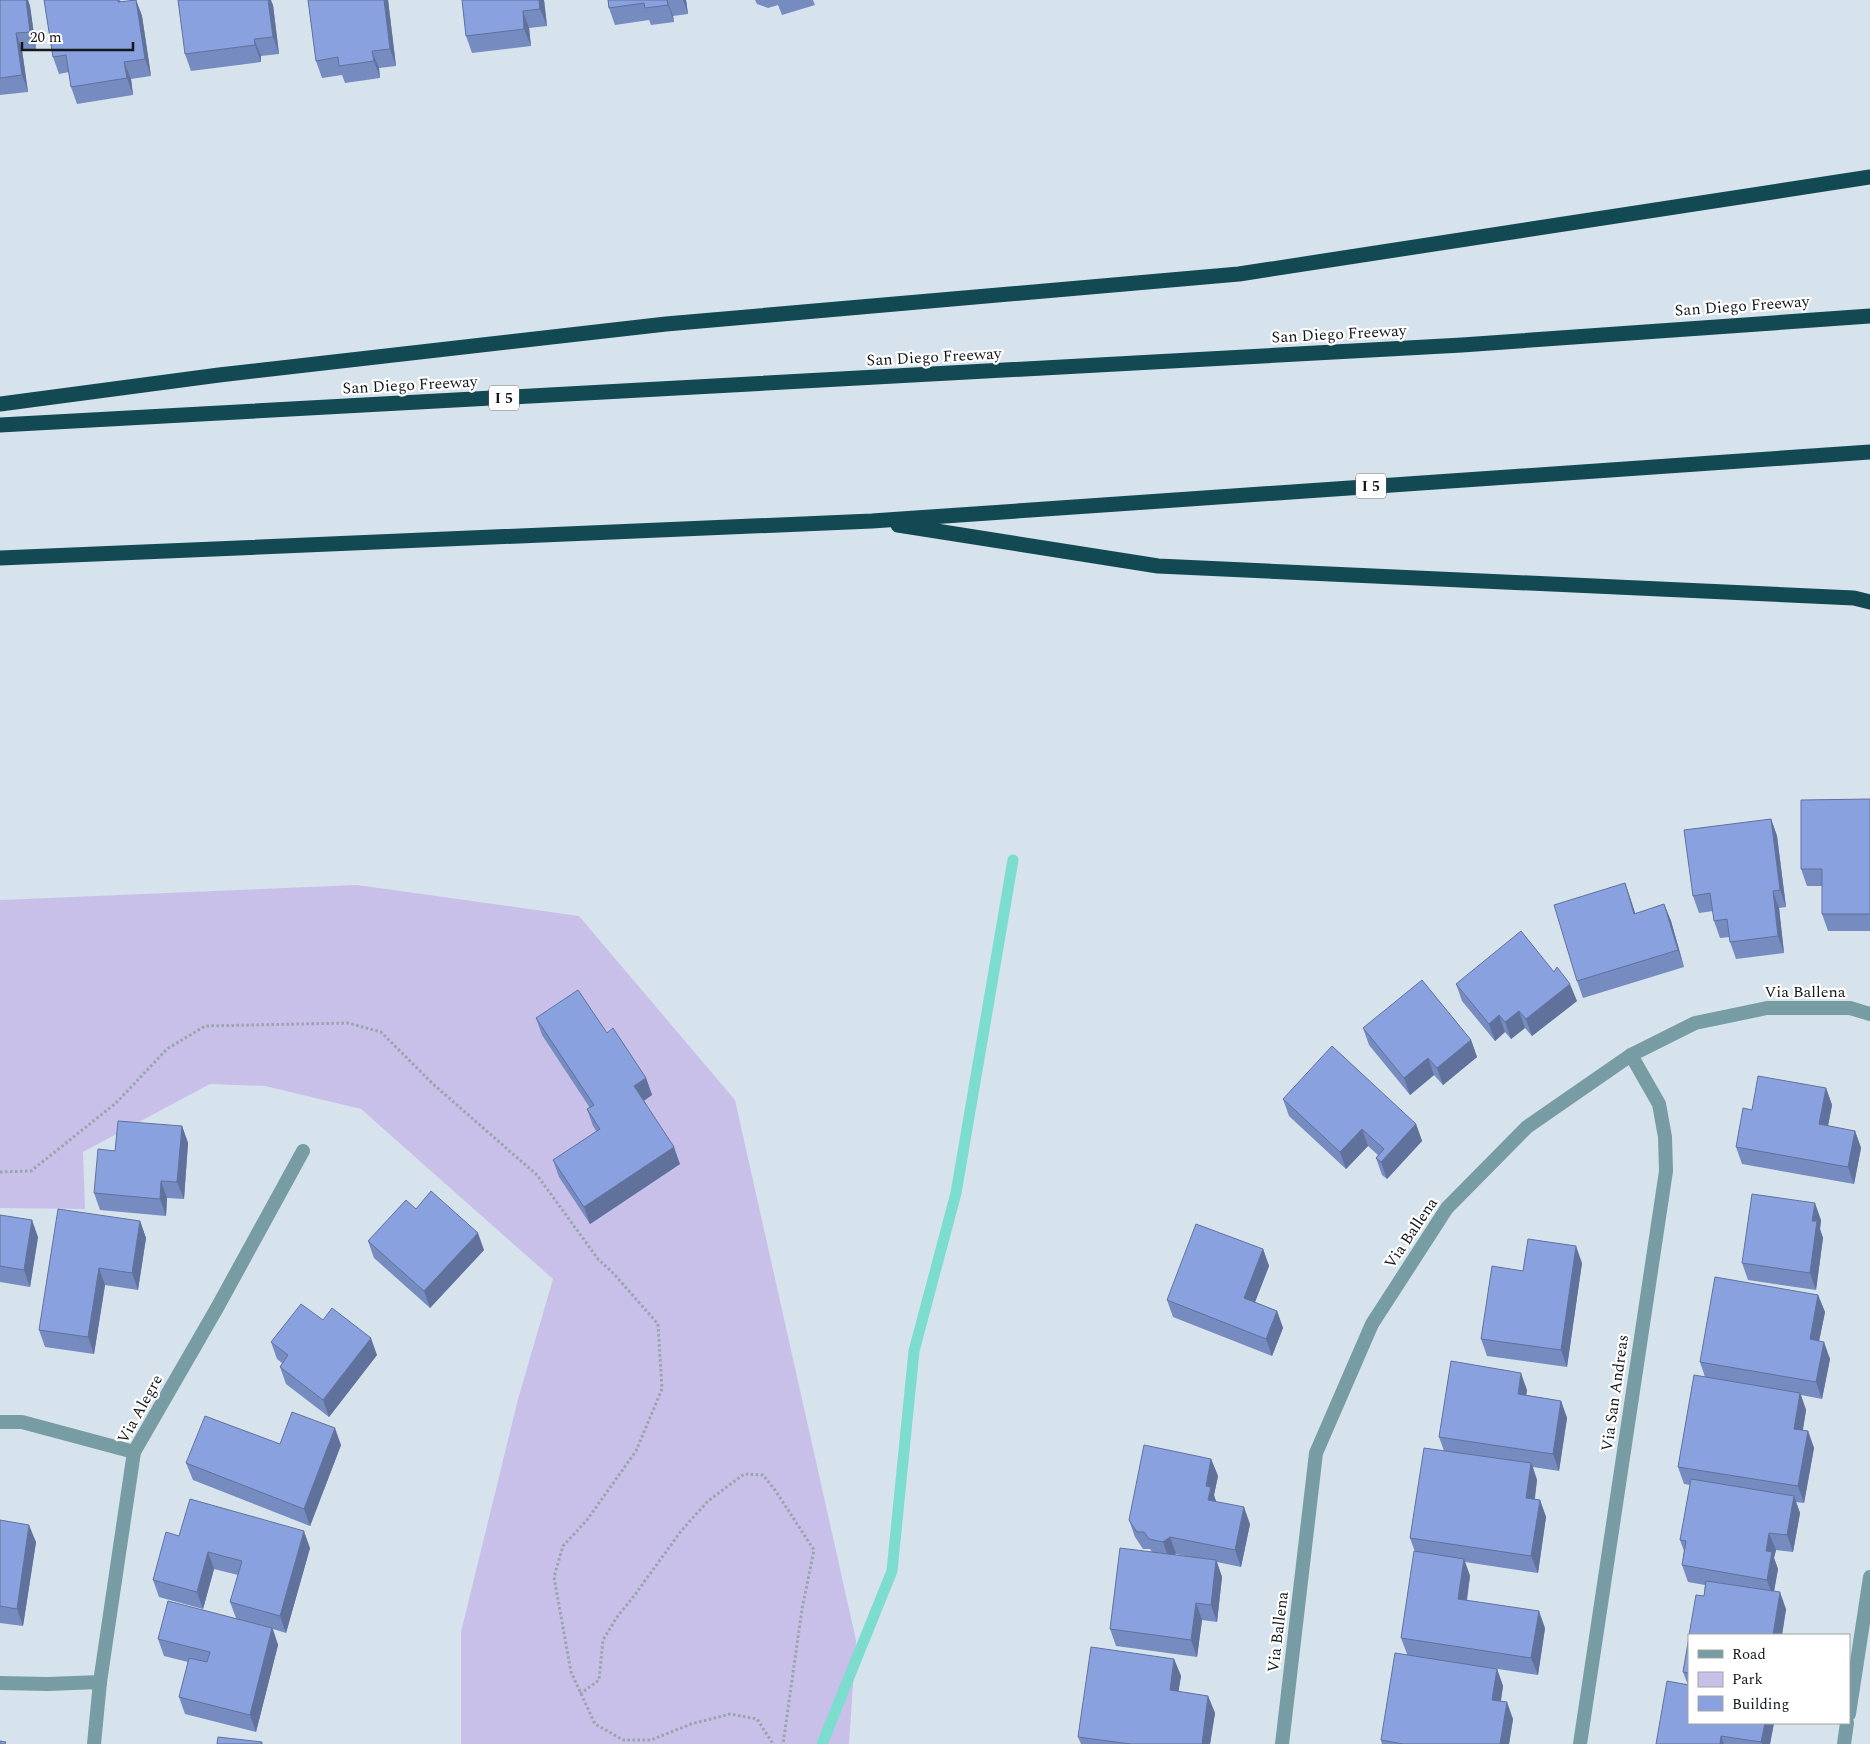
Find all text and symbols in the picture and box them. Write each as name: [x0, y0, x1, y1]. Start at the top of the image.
scale bar: [22, 20, 134, 52]
text: 20 m: [30, 26, 62, 49]
street label: San Diego Freeway: [1674, 289, 1811, 323]
street label: San Diego Freeway: [1271, 318, 1408, 350]
street label: San Diego Freeway: [866, 341, 1003, 373]
street label: San Diego Freeway: [342, 369, 479, 401]
road number: I 5: [489, 386, 519, 410]
road number: I 5: [1356, 474, 1386, 498]
street label: Via Ballena: [1764, 980, 1846, 1004]
street label: Via Ballena: [1378, 1193, 1444, 1273]
street label: Via San Andreas: [1595, 1333, 1635, 1453]
street label: Via Alegre: [111, 1370, 169, 1448]
street label: Via Ballena: [1261, 1590, 1295, 1674]
legend: [1688, 1634, 1850, 1724]
text: Road: [1732, 1643, 1766, 1666]
text: Park: [1732, 1668, 1763, 1691]
text: Building: [1732, 1693, 1789, 1716]

